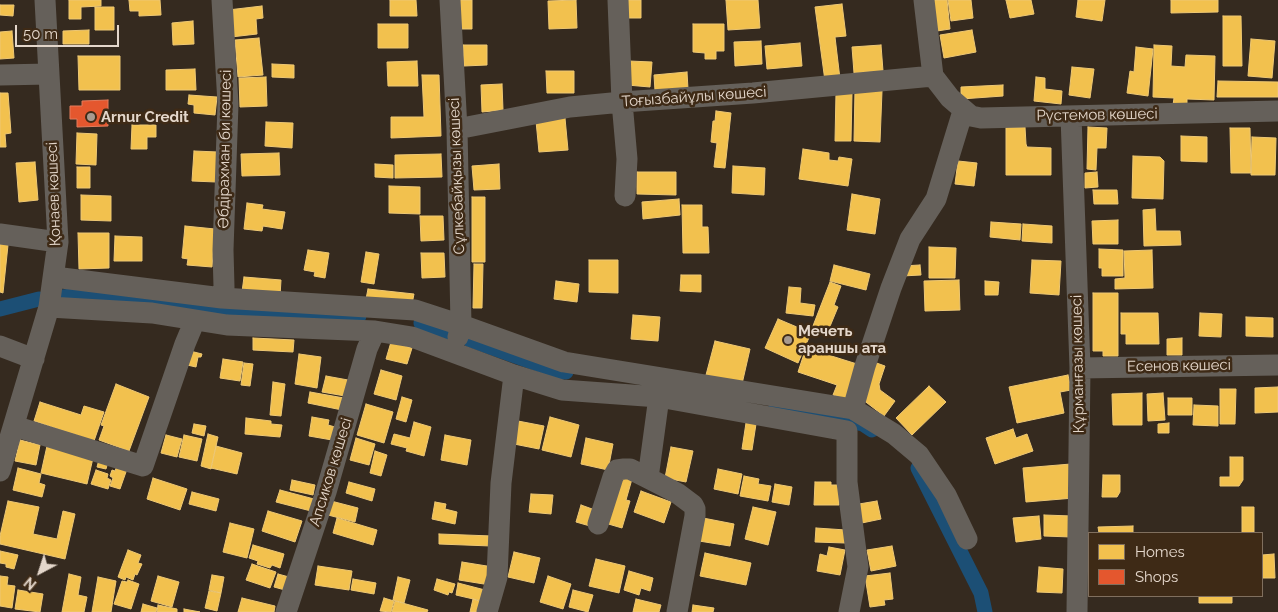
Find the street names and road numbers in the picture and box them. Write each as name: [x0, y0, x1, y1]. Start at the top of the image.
street label: Әбдірахман би көшесі: [215, 70, 235, 228]
street label: Тоғызбайұлы көшесі: [621, 83, 767, 111]
street label: Сұлкебайқызы көшесі: [445, 97, 469, 255]
street label: Рүстемов көшесі: [1036, 105, 1158, 125]
street label: Қонаев көшесі: [43, 141, 65, 247]
street label: Құрманғазы көшесі: [1068, 295, 1088, 433]
street label: Есенов көшесі: [1127, 356, 1231, 376]
street label: Апсиков көшесі: [306, 416, 356, 528]

